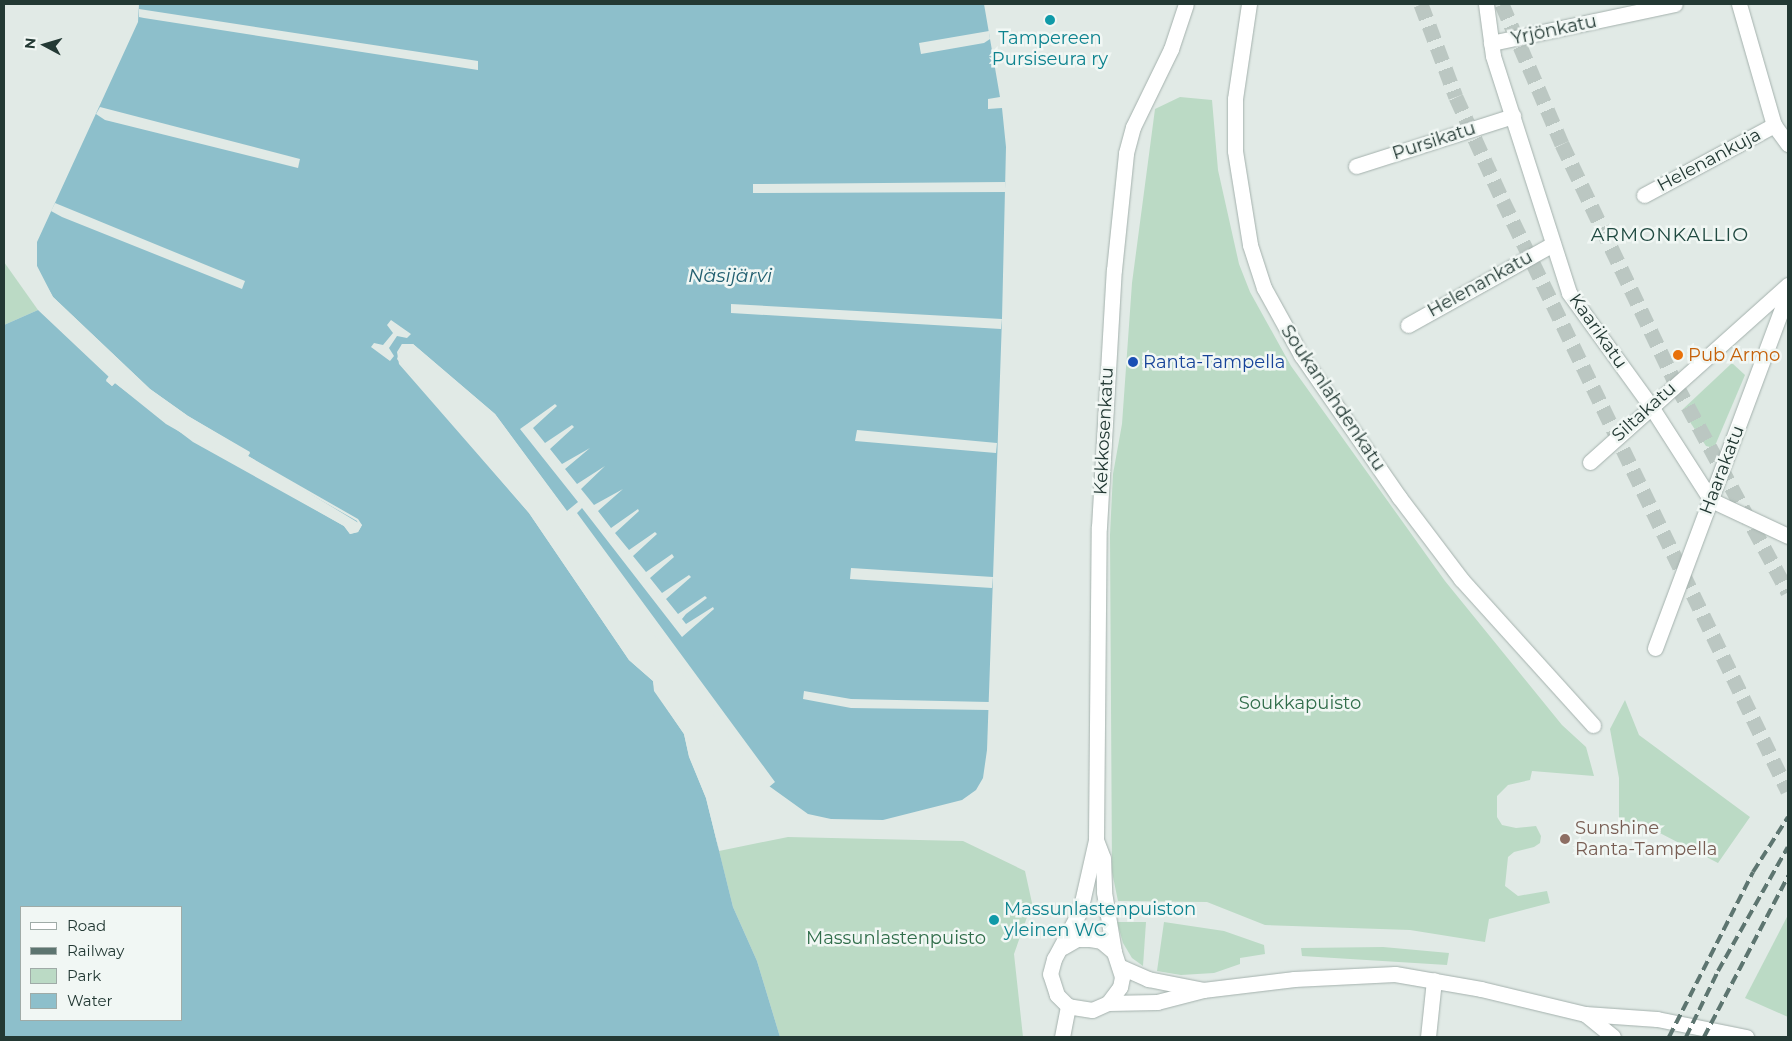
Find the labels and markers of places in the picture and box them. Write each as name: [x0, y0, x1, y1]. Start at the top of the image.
marker: Tampereen Pursiseura ry: [1044, 14, 1056, 26]
place label: Tampereen Pursiseura ry: [992, 28, 1108, 70]
place label: Pub Armo: [1688, 344, 1780, 366]
marker: Pub Armo: [1672, 349, 1684, 361]
place label: Ranta-Tampella: [1143, 351, 1285, 373]
marker: Ranta-Tampella: [1127, 356, 1139, 368]
place label: Sunshine Ranta-Tampella: [1575, 818, 1717, 861]
marker: Sunshine Ranta-Tampella: [1559, 833, 1571, 845]
place label: Massunlastenpuiston yleinen WC: [1004, 899, 1196, 942]
marker: Massunlastenpuiston yleinen WC: [988, 914, 1000, 926]

